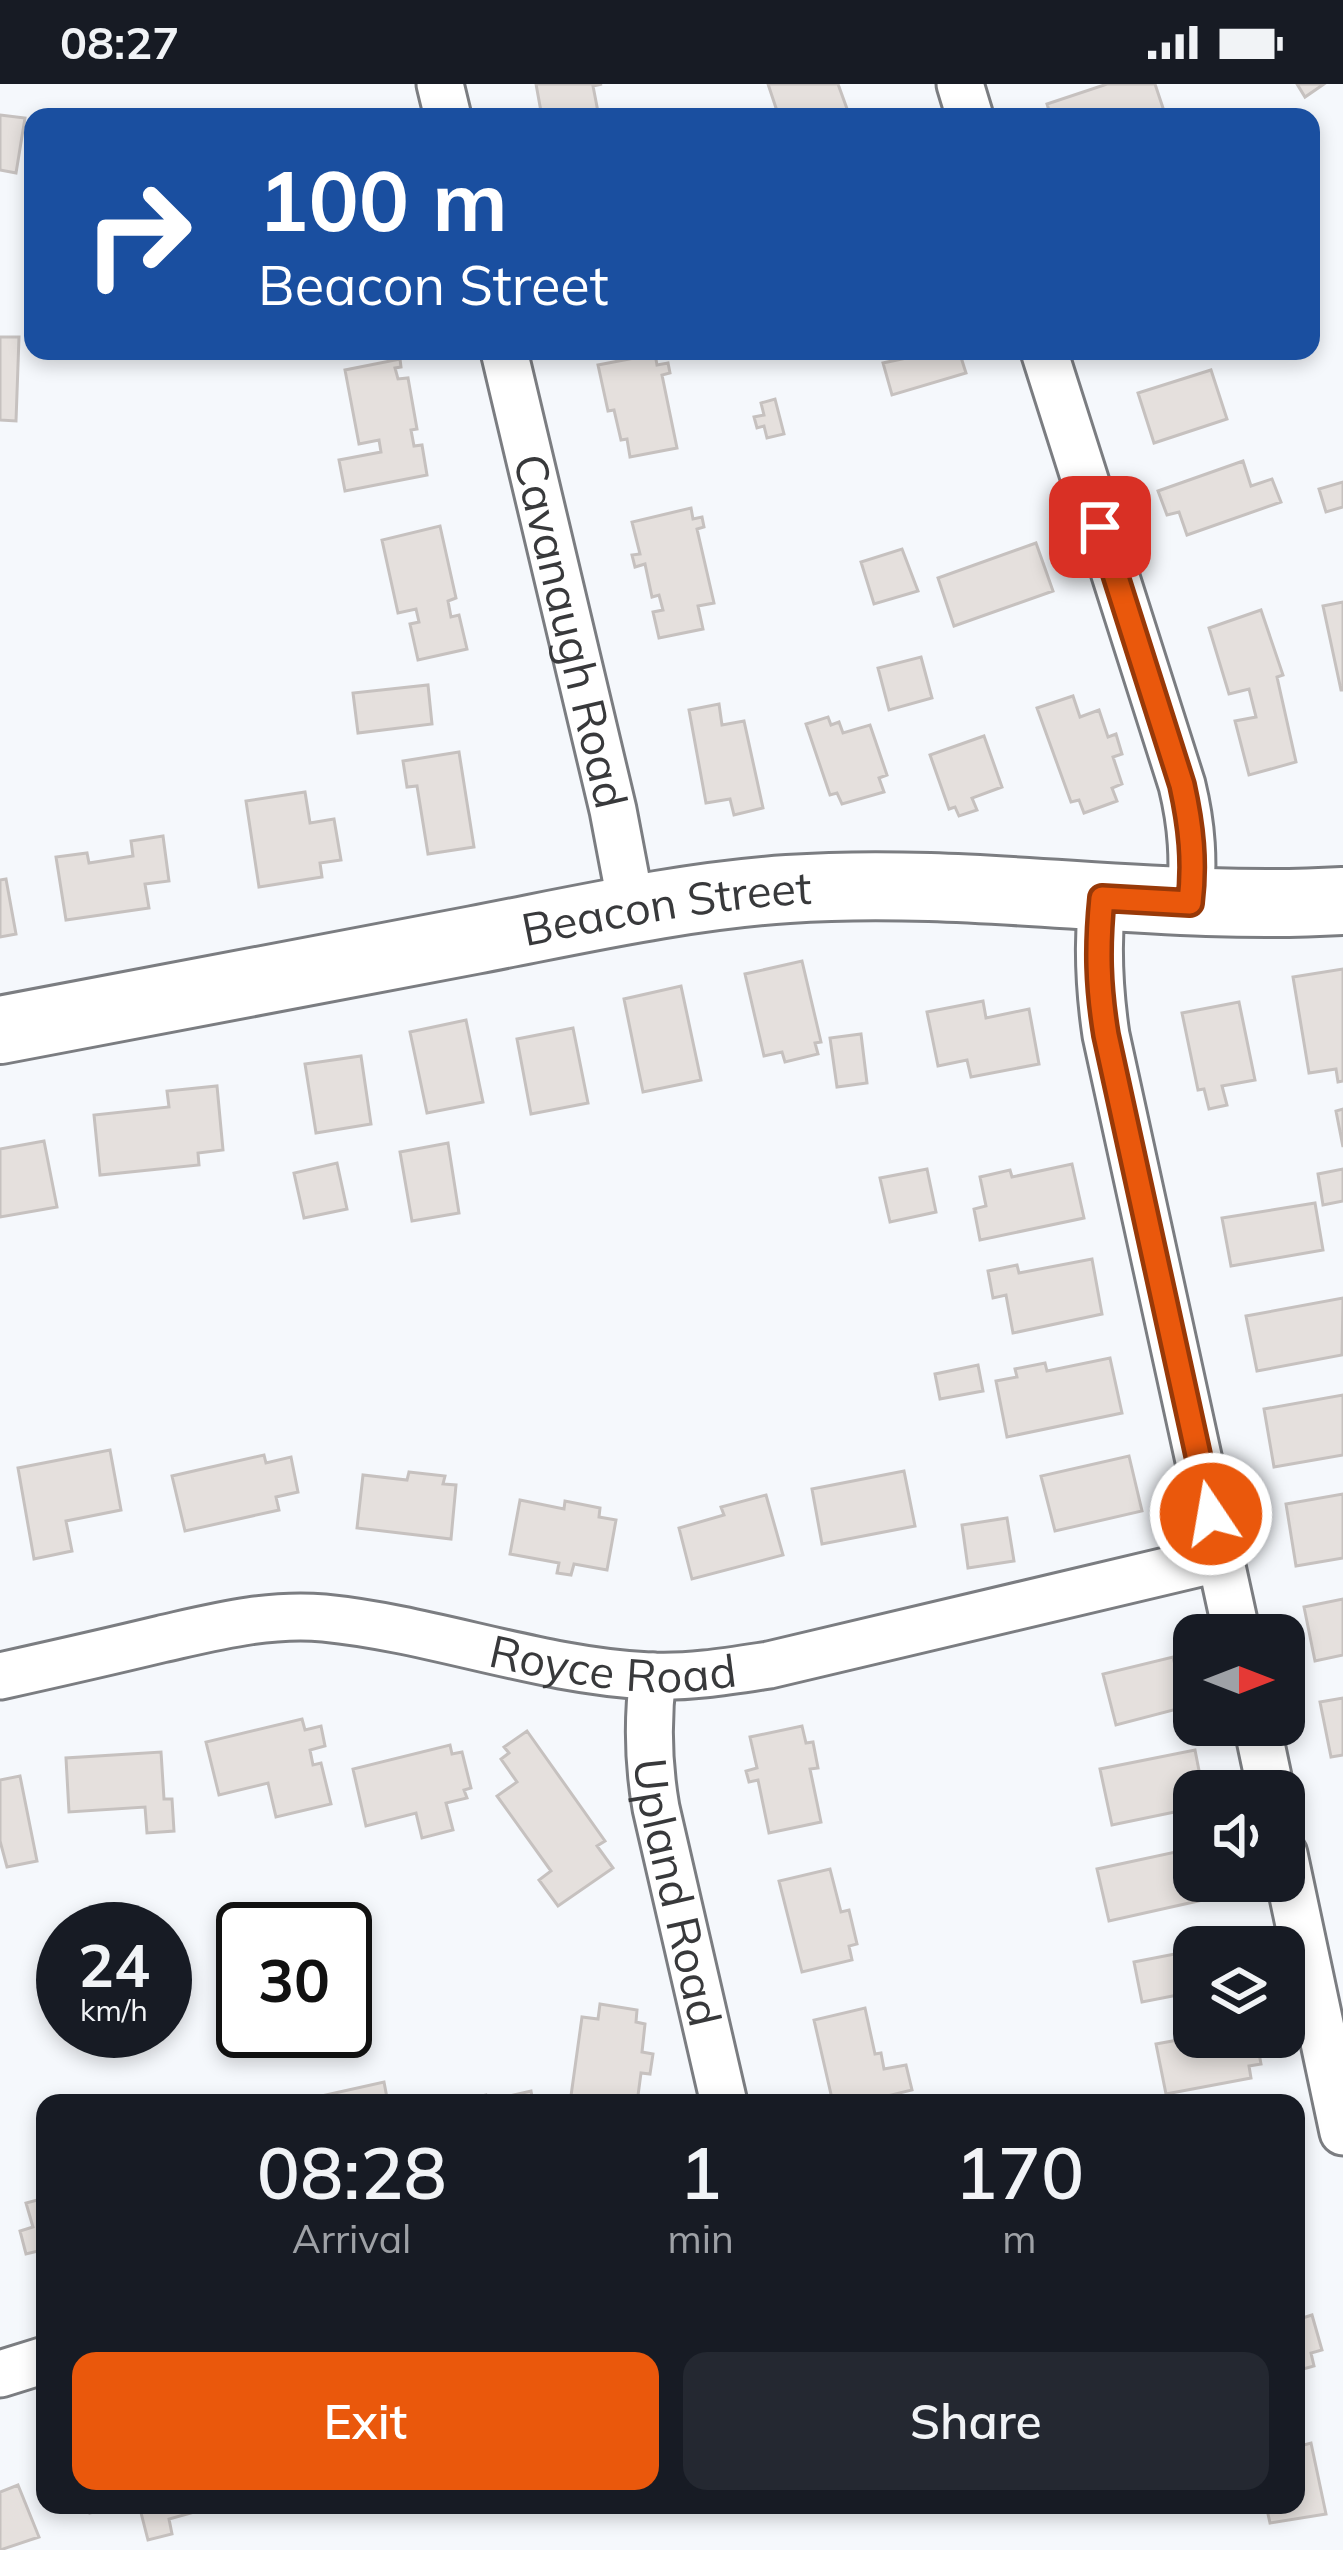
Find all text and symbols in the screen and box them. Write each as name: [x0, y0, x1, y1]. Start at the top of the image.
text: 08:27: [60, 14, 179, 70]
text: 100 m: [258, 147, 508, 252]
icon: right: [60, 156, 216, 312]
text: Beacon Street: [258, 251, 609, 319]
street label: Cavanaugh Road: [502, 448, 641, 814]
pin: [1049, 476, 1151, 578]
icon: arrive: [1067, 494, 1133, 560]
street label: Beacon Street: [517, 859, 813, 957]
position arrow: [1148, 1451, 1274, 1577]
north arrow: [1173, 1614, 1305, 1746]
map controls: [1173, 1614, 1305, 2058]
street label: Royce Road: [485, 1622, 739, 1704]
street label: Upland Road: [623, 1755, 734, 2031]
button: sound: [1173, 1770, 1305, 1902]
speed limit sign: 30: [216, 1902, 372, 2058]
button: layers: [1173, 1926, 1305, 2058]
text: 24: [78, 1927, 150, 2002]
text: km/h: [80, 1991, 148, 2029]
text: 08:28: [257, 2127, 447, 2217]
text: 1: [679, 2127, 722, 2217]
text: 170: [955, 2127, 1084, 2217]
text: Arrival: [292, 2214, 411, 2263]
text: min: [667, 2214, 734, 2263]
text: m: [1002, 2214, 1037, 2263]
button: Exit: [72, 2352, 659, 2490]
button: Share: [683, 2352, 1269, 2490]

